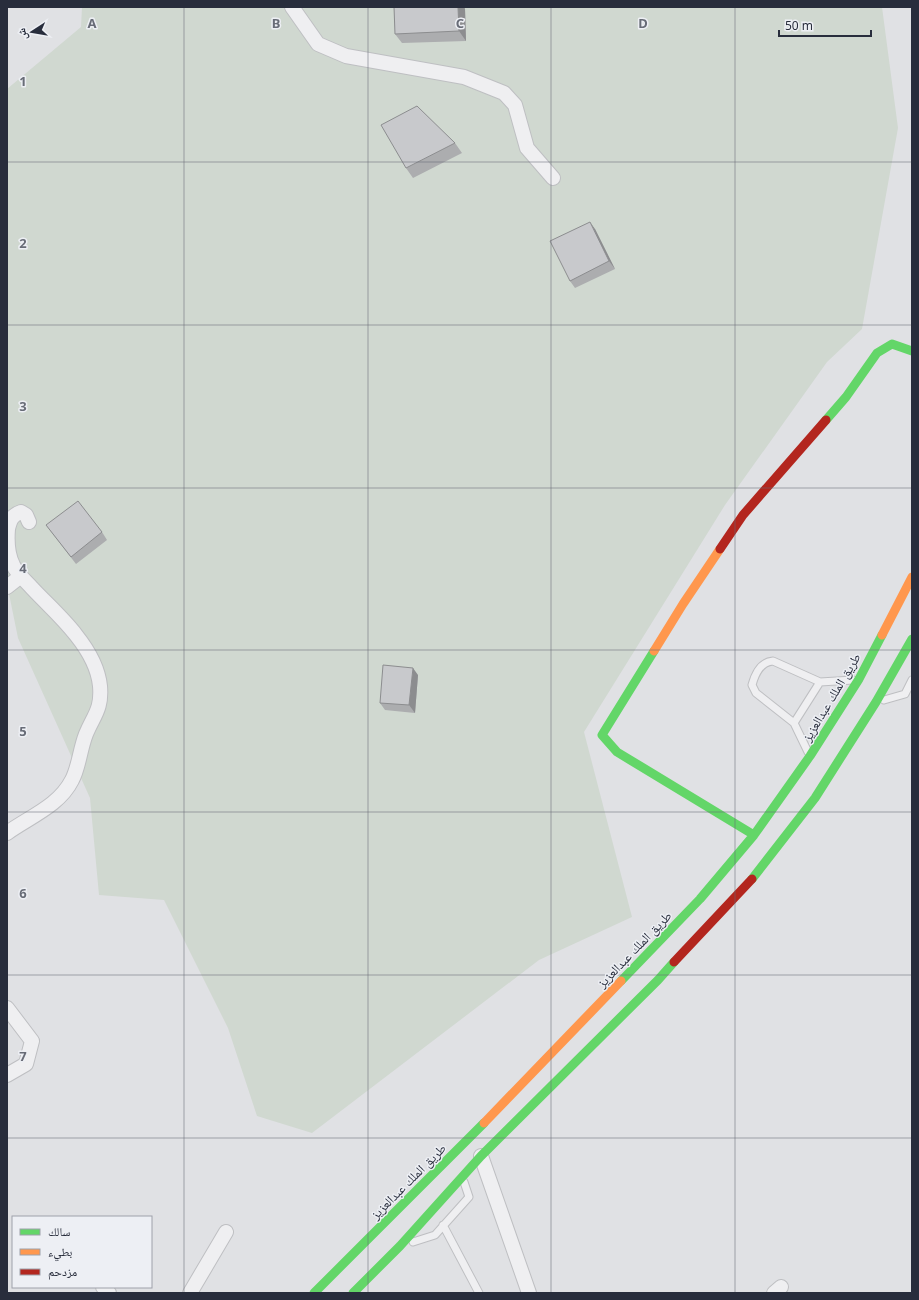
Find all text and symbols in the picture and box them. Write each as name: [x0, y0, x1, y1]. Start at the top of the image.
north arrow: [12, 12, 52, 52]
scale bar: [779, 12, 871, 38]
text: A: [88, 14, 97, 32]
text: B: [272, 14, 280, 32]
text: C: [456, 14, 464, 32]
text: D: [638, 14, 648, 32]
text: 50 m: [785, 17, 813, 34]
text: ش: [13, 26, 31, 41]
text: 1: [19, 72, 27, 90]
text: 2: [19, 234, 27, 252]
text: 3: [19, 397, 27, 415]
text: 4: [19, 559, 27, 577]
street label: طريق الملك عبدالعزيز: [797, 649, 864, 745]
text: 5: [19, 722, 27, 740]
text: 6: [19, 884, 27, 902]
street label: طريق الملك عبدالعزيز: [592, 907, 675, 992]
text: 7: [19, 1047, 27, 1065]
street label: طريق الملك عبدالعزيز: [366, 1139, 450, 1223]
legend: [12, 1216, 152, 1288]
text: سالك: [48, 1223, 70, 1240]
text: بطيء: [48, 1243, 72, 1262]
text: مزدحم: [48, 1263, 77, 1280]

